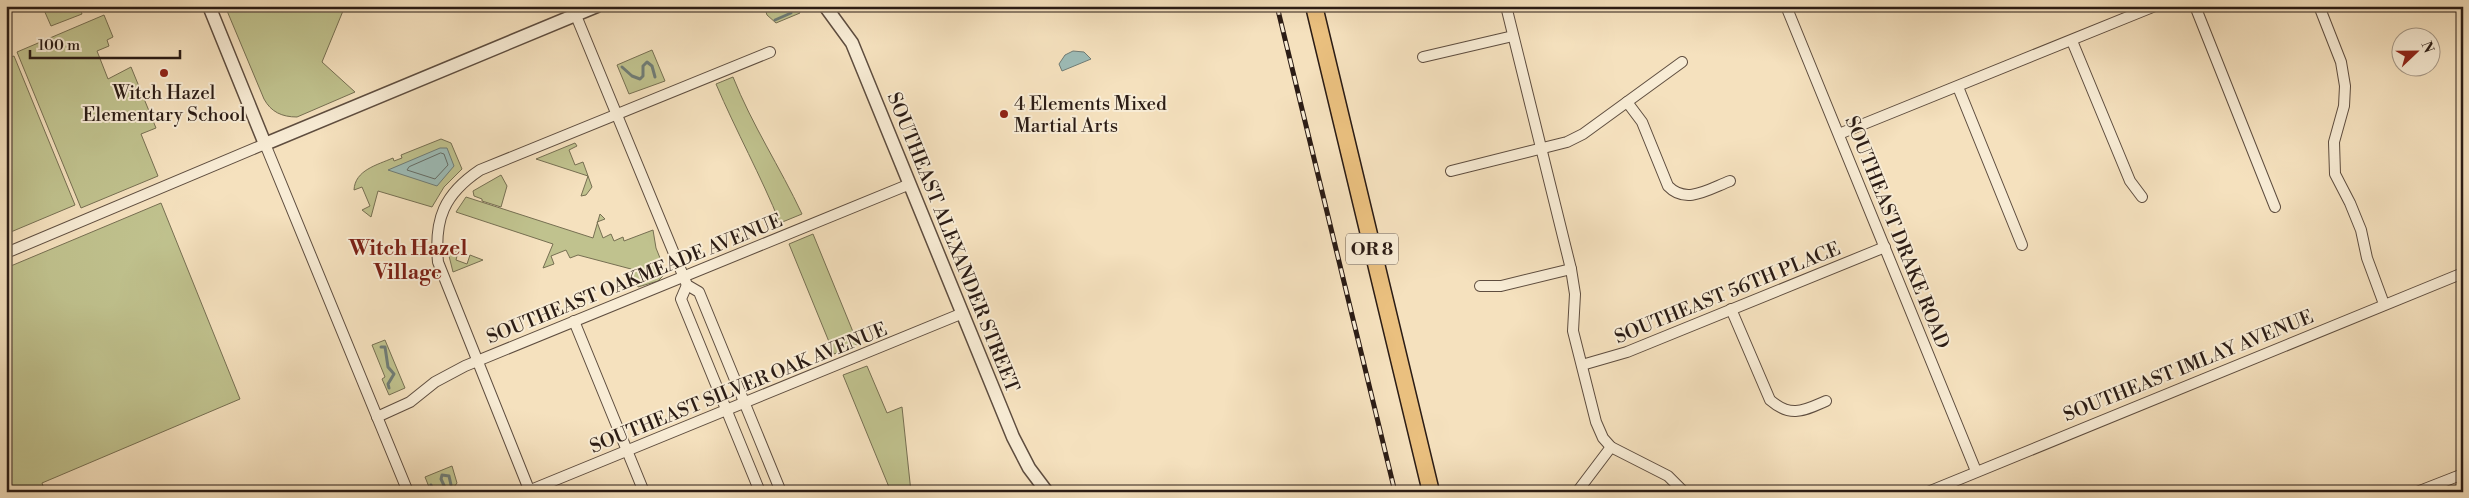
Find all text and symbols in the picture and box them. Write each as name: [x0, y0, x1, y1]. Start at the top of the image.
scale bar: [30, 28, 180, 60]
north arrow: [2392, 28, 2442, 78]
text: 100 m: [38, 36, 80, 55]
text: N: [2417, 39, 2438, 56]
marker: Witch Hazel Elementary School: [158, 67, 170, 79]
place label: Witch Hazel Elementary School: [82, 81, 246, 127]
street label: SOUTHEAST ALEXANDER STREET: [882, 89, 1024, 396]
place label: 4 Elements Mixed Martial Arts: [1014, 92, 1167, 138]
marker: 4 Elements Mixed Martial Arts: [998, 108, 1010, 120]
street label: SOUTHEAST DRAKE ROAD: [1839, 113, 1955, 352]
street label: SOUTHEAST OAKMEADE AVENUE: [483, 208, 786, 349]
road number: OR 8: [1346, 233, 1398, 264]
district label: Witch Hazel Village: [348, 236, 467, 286]
street label: SOUTHEAST 56TH PLACE: [1611, 237, 1844, 349]
street label: SOUTHEAST IMLAY AVENUE: [2060, 305, 2317, 427]
street label: SOUTHEAST SILVER OAK AVENUE: [586, 317, 891, 459]

